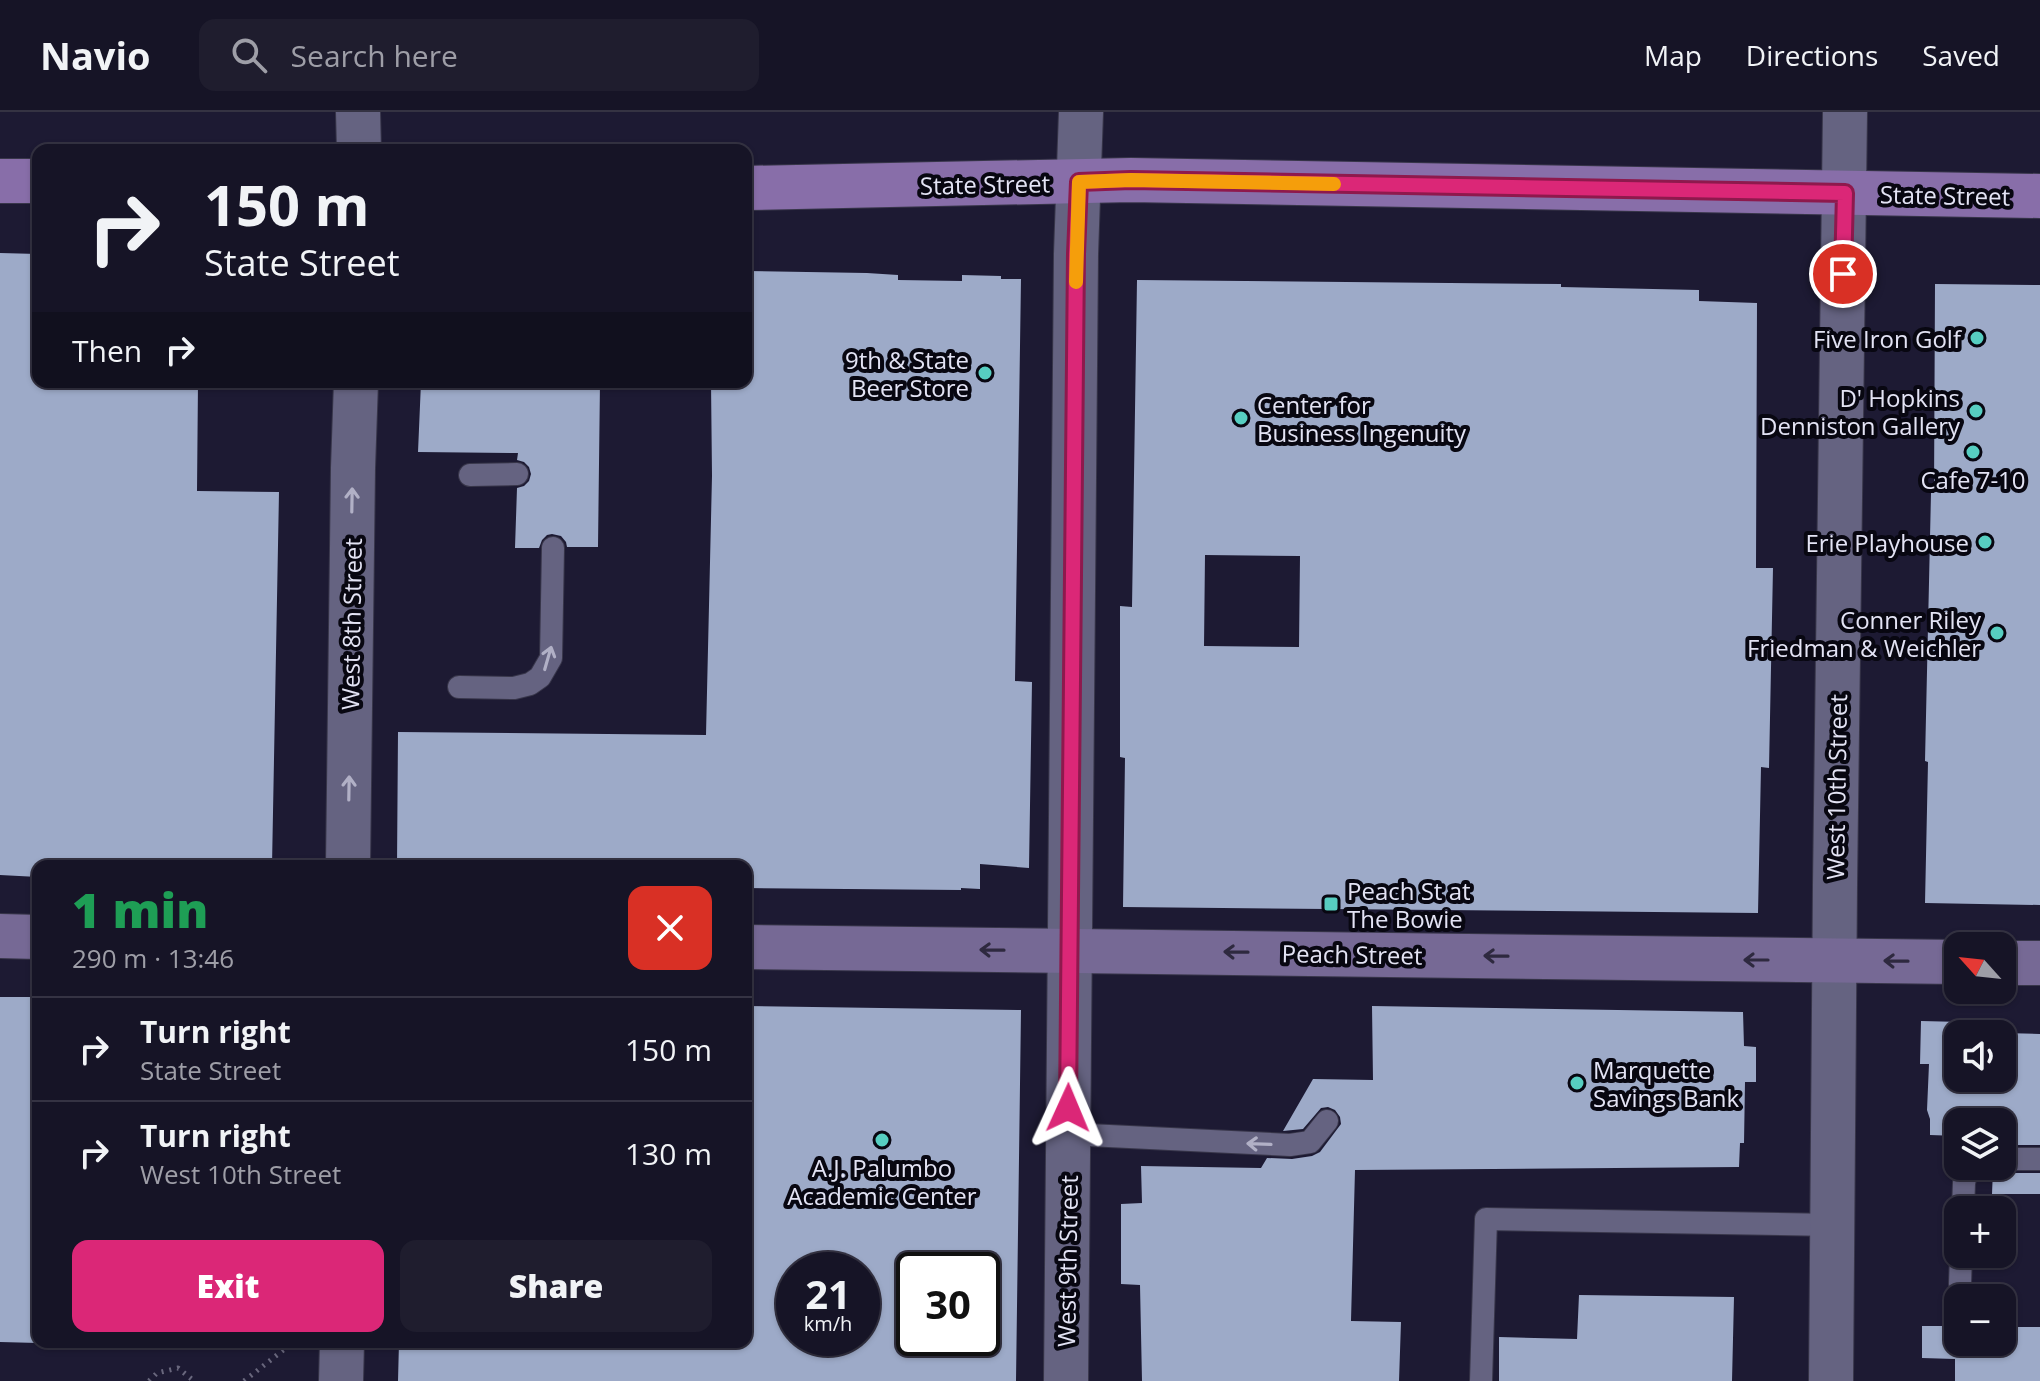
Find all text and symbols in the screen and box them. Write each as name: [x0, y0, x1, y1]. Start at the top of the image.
search box: [199, 19, 759, 91]
text: Navio: [40, 29, 151, 81]
icon: search: [227, 33, 271, 77]
text: Search here: [291, 35, 458, 76]
text: Map: [1644, 36, 1702, 74]
text: Directions: [1746, 36, 1878, 74]
text: Saved: [1922, 36, 2000, 74]
text: 150 m: [204, 166, 370, 242]
street label: State Street: [920, 166, 1050, 202]
icon: right: [72, 176, 176, 280]
street label: State Street: [1880, 177, 2010, 213]
text: State Street: [204, 238, 400, 287]
pin: [1809, 240, 1877, 308]
icon: arrive: [1821, 252, 1865, 296]
place label: Five Iron Golf: [1813, 322, 1963, 355]
icon: right: [158, 328, 202, 372]
marker: Five Iron Golf: [1968, 329, 1986, 347]
text: Then: [72, 330, 142, 371]
place label: 9th & State Beer Store: [845, 343, 969, 404]
marker: 9th & State Beer Store: [976, 364, 994, 382]
place label: D' Hopkins Denniston Gallery: [1760, 381, 1961, 442]
place label: Center for Business Ingenuity: [1257, 388, 1467, 449]
marker: D' Hopkins Denniston Gallery: [1967, 402, 1985, 420]
marker: Center for Business Ingenuity: [1232, 409, 1250, 427]
marker: Cafe 7-10: [1964, 443, 1982, 461]
place label: Cafe 7-10: [1920, 463, 2026, 496]
one-way arrow: [345, 487, 360, 514]
place label: Erie Playhouse: [1805, 526, 1969, 559]
marker: Erie Playhouse: [1976, 533, 1994, 551]
street label: West 8th Street: [333, 538, 369, 710]
place label: Conner Riley Friedman & Weichler: [1747, 603, 1982, 664]
marker: Conner Riley Friedman & Weichler: [1988, 624, 2006, 642]
one-way arrow: [542, 645, 557, 671]
street label: West 10th Street: [1818, 694, 1854, 880]
one-way arrow: [341, 775, 357, 802]
place label: Peach St at The Bowie: [1347, 874, 1471, 935]
text: 1 min: [72, 877, 208, 942]
button: close: [628, 886, 712, 970]
marker: Peach St at The Bowie: [1322, 895, 1340, 913]
north arrow: [1944, 932, 2016, 1004]
map controls: [1944, 932, 2016, 1356]
street label: Peach Street: [1281, 936, 1423, 972]
text: 290 m · 13:46: [72, 940, 234, 976]
one-way arrow: [979, 942, 1006, 958]
one-way arrow: [1223, 945, 1250, 960]
one-way arrow: [1483, 948, 1510, 964]
one-way arrow: [1743, 952, 1770, 968]
one-way arrow: [1883, 953, 1910, 968]
text: Turn right: [140, 1011, 291, 1052]
button: sound: [1944, 1020, 2016, 1092]
icon: right: [72, 1027, 116, 1071]
text: 150 m: [625, 1029, 712, 1070]
text: State Street: [140, 1052, 281, 1088]
place label: Marquette Savings Bank: [1593, 1053, 1740, 1114]
position arrow: [1026, 1066, 1110, 1150]
marker: Marquette Savings Bank: [1568, 1074, 1586, 1092]
button: layers: [1944, 1108, 2016, 1180]
text: Turn right: [140, 1115, 291, 1156]
icon: right: [72, 1131, 116, 1175]
marker: A.J. Palumbo Academic Center: [873, 1131, 891, 1149]
text: 130 m: [625, 1133, 712, 1174]
one-way arrow: [1246, 1136, 1273, 1152]
place label: A.J. Palumbo Academic Center: [787, 1151, 977, 1212]
text: West 10th Street: [140, 1156, 341, 1192]
street label: West 9th Street: [1049, 1175, 1085, 1347]
button: +: [1944, 1196, 2016, 1268]
button: Exit: [72, 1240, 384, 1332]
button: Share: [400, 1240, 712, 1332]
speed limit sign: 30: [896, 1252, 1000, 1356]
text: 21: [805, 1266, 851, 1321]
button: −: [1944, 1284, 2016, 1356]
text: km/h: [804, 1310, 852, 1337]

